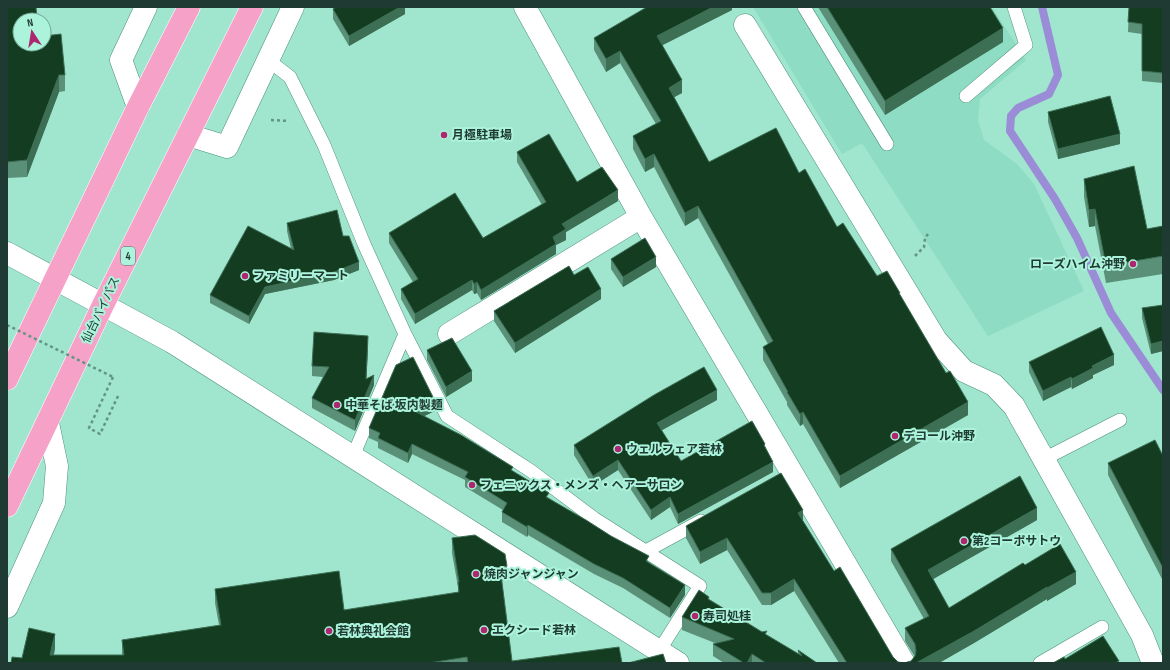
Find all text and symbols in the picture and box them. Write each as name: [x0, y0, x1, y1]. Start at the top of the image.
north arrow: [12, 12, 52, 52]
text: N: [26, 16, 34, 30]
place label: 月極駐車場: [452, 128, 512, 143]
marker: 月極駐車場: [439, 130, 449, 140]
road number: 4: [121, 247, 135, 265]
place label: ローズハイム沖野: [1030, 257, 1125, 272]
marker: ローズハイム沖野: [1128, 259, 1138, 269]
place label: ファミリーマート: [253, 269, 349, 284]
marker: ファミリーマート: [240, 271, 250, 281]
street label: 仙台バイパス: [79, 274, 123, 346]
place label: 中華そば 坂内製麺: [345, 398, 443, 413]
marker: 中華そば 坂内製麺: [332, 400, 342, 410]
place label: デコール沖野: [903, 429, 975, 444]
marker: デコール沖野: [890, 431, 900, 441]
place label: ウェルフェア若林: [626, 442, 722, 457]
marker: ウェルフェア若林: [613, 444, 623, 454]
place label: フェニックス・メンズ・ヘアーサロン: [480, 478, 682, 493]
marker: フェニックス・メンズ・ヘアーサロン: [467, 480, 477, 490]
place label: 第2コーポサトウ: [972, 534, 1061, 549]
marker: 第2コーポサトウ: [959, 536, 969, 546]
place label: 焼肉ジャンジャン: [484, 567, 579, 582]
marker: 焼肉ジャンジャン: [471, 569, 481, 579]
place label: 寿司処桂: [703, 609, 751, 624]
marker: 寿司処桂: [690, 611, 700, 621]
place label: エクシード若林: [492, 623, 576, 638]
place label: 若林典礼会館: [337, 624, 409, 639]
marker: エクシード若林: [479, 625, 489, 635]
marker: 若林典礼会館: [324, 626, 334, 636]

